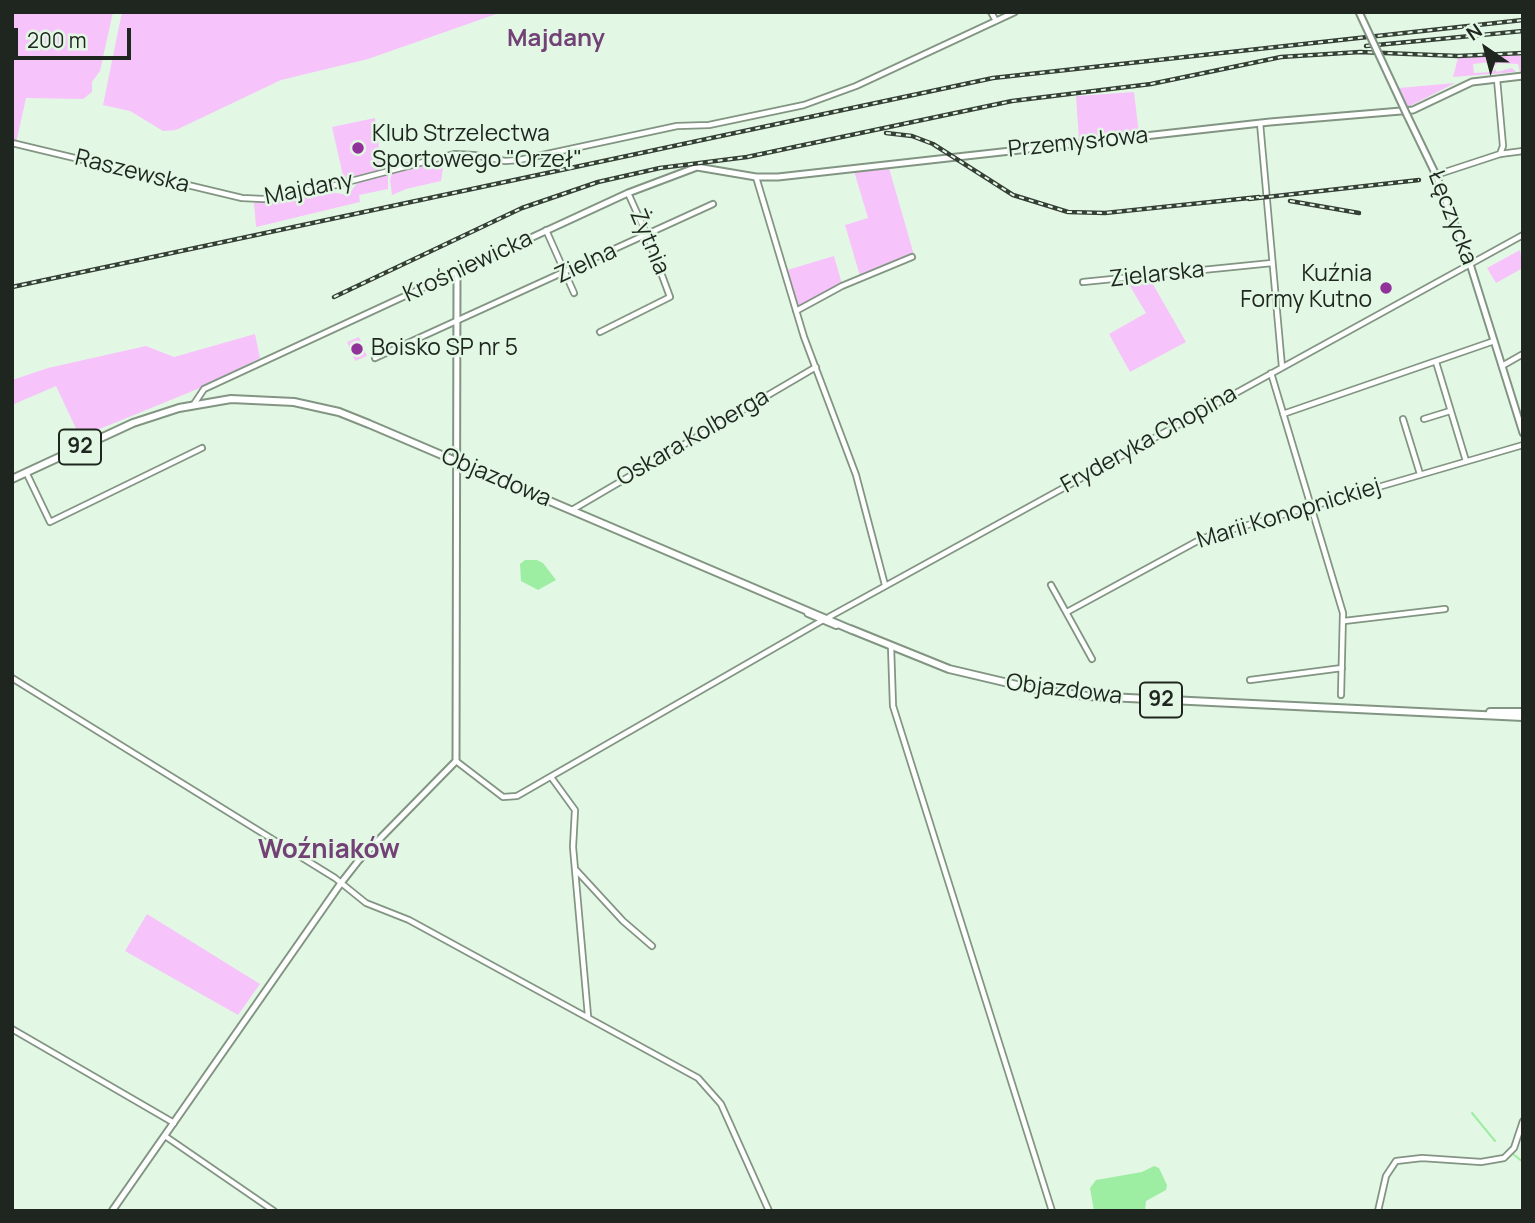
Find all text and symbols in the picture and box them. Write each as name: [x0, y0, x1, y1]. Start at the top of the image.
scale bar: [18, 14, 135, 58]
north arrow: [1451, 14, 1521, 84]
text: N: [1461, 17, 1487, 46]
district label: Majdany: [507, 25, 605, 53]
text: 200 m: [27, 26, 87, 54]
place label: Klub Strzelectwa Sportowego "Orzeł": [372, 121, 582, 175]
street label: Przemysłowa: [1007, 122, 1149, 164]
marker: Klub Strzelectwa Sportowego "Orzeł": [350, 140, 366, 156]
street label: Raszewska: [72, 144, 192, 200]
street label: Majdany: [262, 167, 356, 211]
street label: Łęczycka: [1421, 167, 1483, 269]
street label: Żytnia: [623, 205, 675, 279]
street label: Krośniewicka: [399, 225, 537, 309]
street label: Zielna: [551, 238, 621, 290]
street label: Zielarska: [1108, 256, 1206, 294]
place label: Kuźnia Formy Kutno: [1240, 261, 1372, 315]
marker: Kuźnia Formy Kutno: [1378, 280, 1394, 296]
place label: Boisko SP nr 5: [371, 335, 518, 363]
marker: Boisko SP nr 5: [349, 341, 365, 357]
street label: Fryderyka Chopina: [1056, 380, 1242, 500]
street label: Oskara Kolberga: [612, 383, 774, 493]
road number: 92: [59, 430, 101, 464]
street label: Objazdowa: [437, 443, 555, 513]
street label: Marii Konopnickiej: [1194, 473, 1384, 555]
street label: Objazdowa: [1004, 669, 1124, 711]
road number: 92: [1140, 682, 1182, 718]
district label: Woźniaków: [258, 835, 400, 867]

